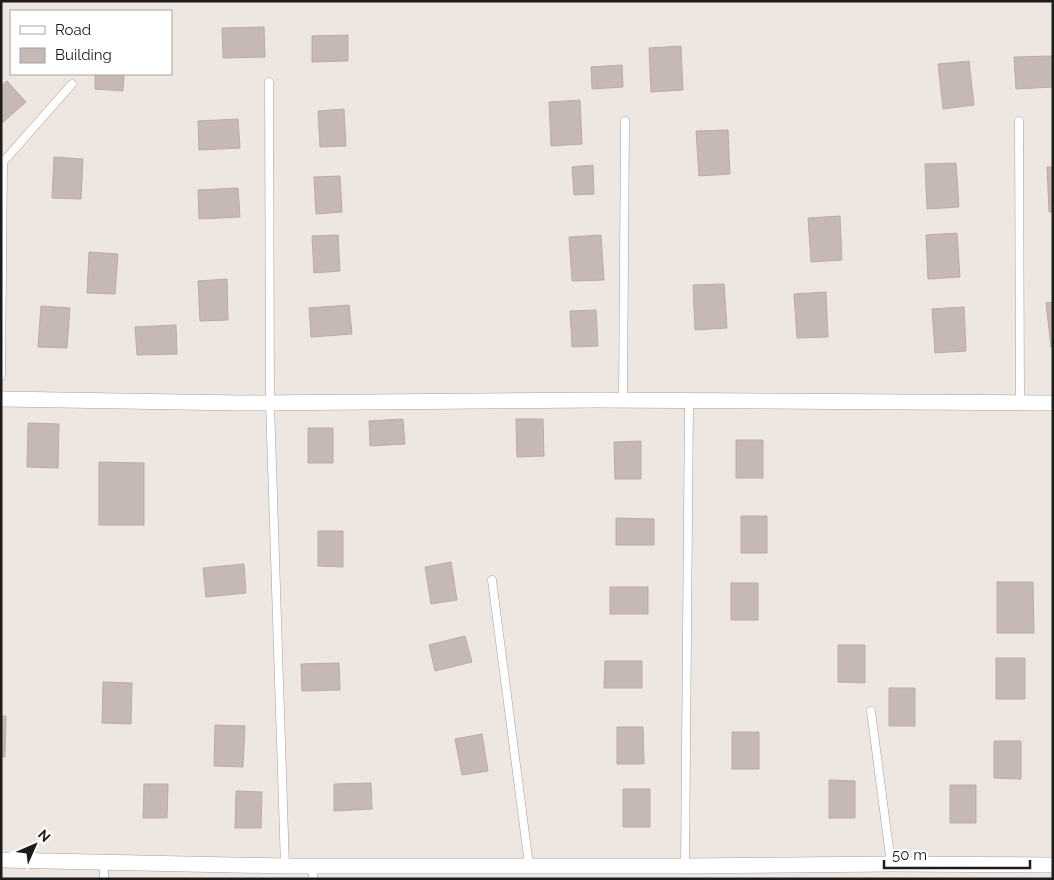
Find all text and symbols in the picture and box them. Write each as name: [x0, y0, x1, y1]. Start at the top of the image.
legend: [10, 10, 172, 75]
text: Road: [55, 21, 91, 39]
text: Building: [55, 46, 112, 64]
north arrow: [10, 820, 60, 870]
text: N: [35, 826, 54, 845]
scale bar: [884, 838, 1030, 870]
text: 50 m: [892, 846, 927, 864]

